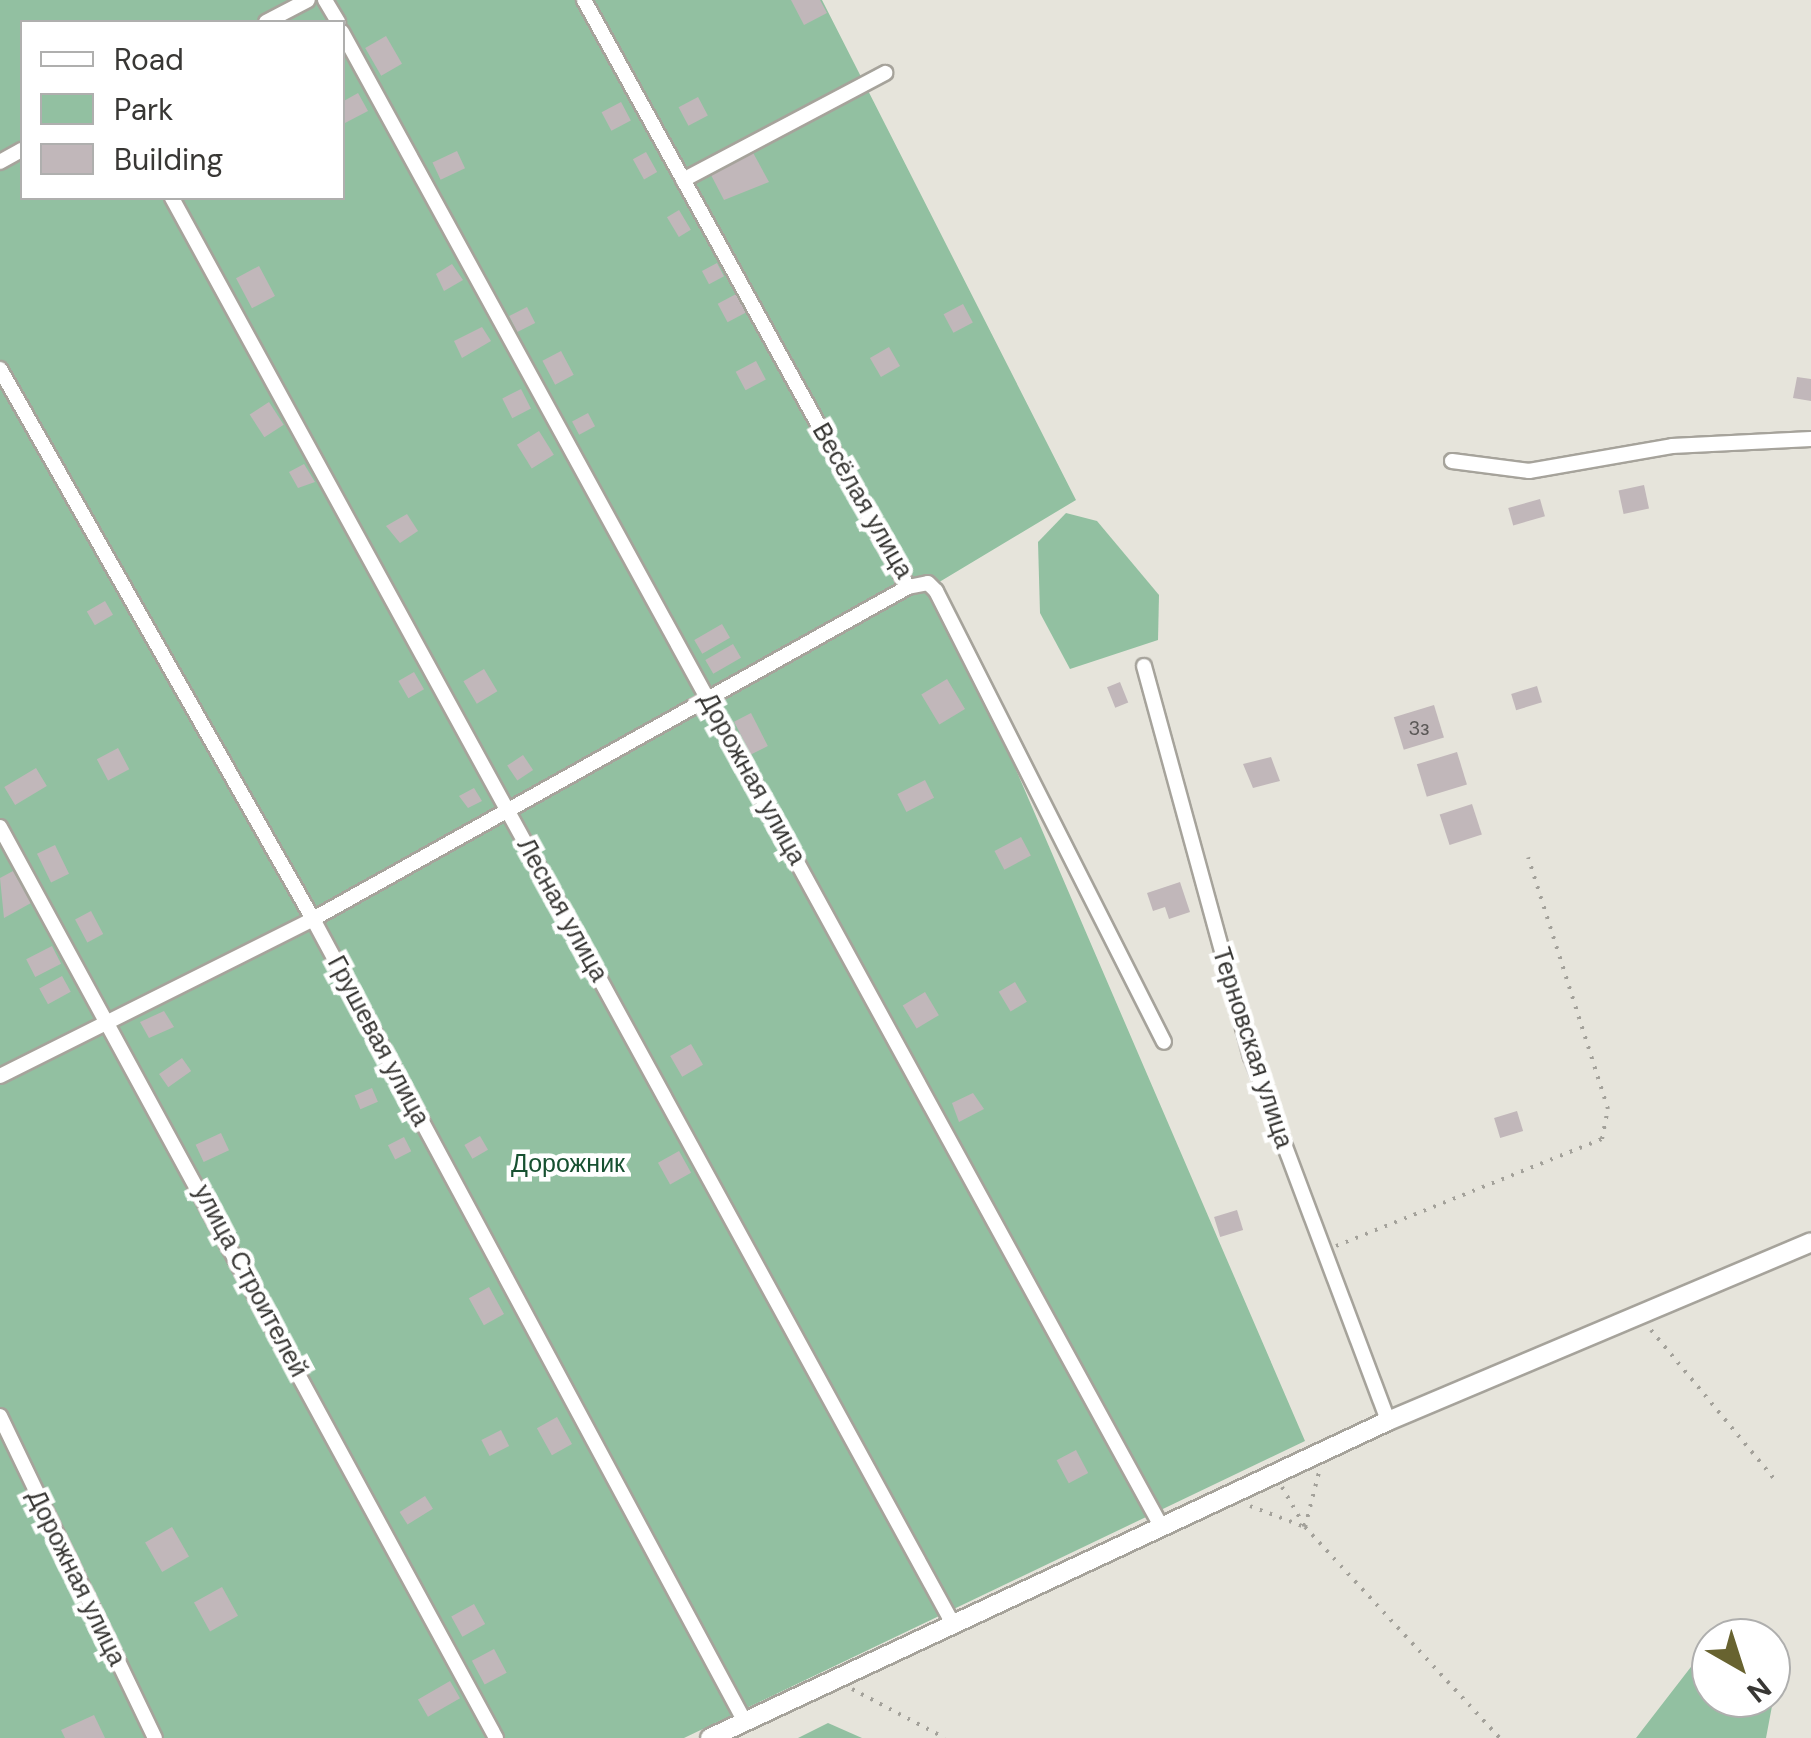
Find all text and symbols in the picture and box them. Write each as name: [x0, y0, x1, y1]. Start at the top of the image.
legend: [20, 20, 345, 200]
text: Road: [114, 40, 184, 79]
text: Park: [114, 90, 173, 129]
text: Building: [114, 140, 223, 179]
street label: Весёлая улица: [805, 418, 919, 584]
street label: Дорожная улица: [692, 688, 812, 870]
house number: 3з: [1409, 716, 1429, 740]
street label: Лесная улица: [510, 833, 614, 987]
street label: Терновская улица: [1205, 944, 1299, 1152]
street label: Грушевая улица: [321, 951, 435, 1131]
park label: Дорожник: [511, 1149, 625, 1179]
street label: улица Строителей: [187, 1180, 313, 1382]
street label: Дорожная улица: [20, 1485, 132, 1671]
north arrow: [1691, 1618, 1791, 1718]
text: N: [1739, 1669, 1779, 1711]

